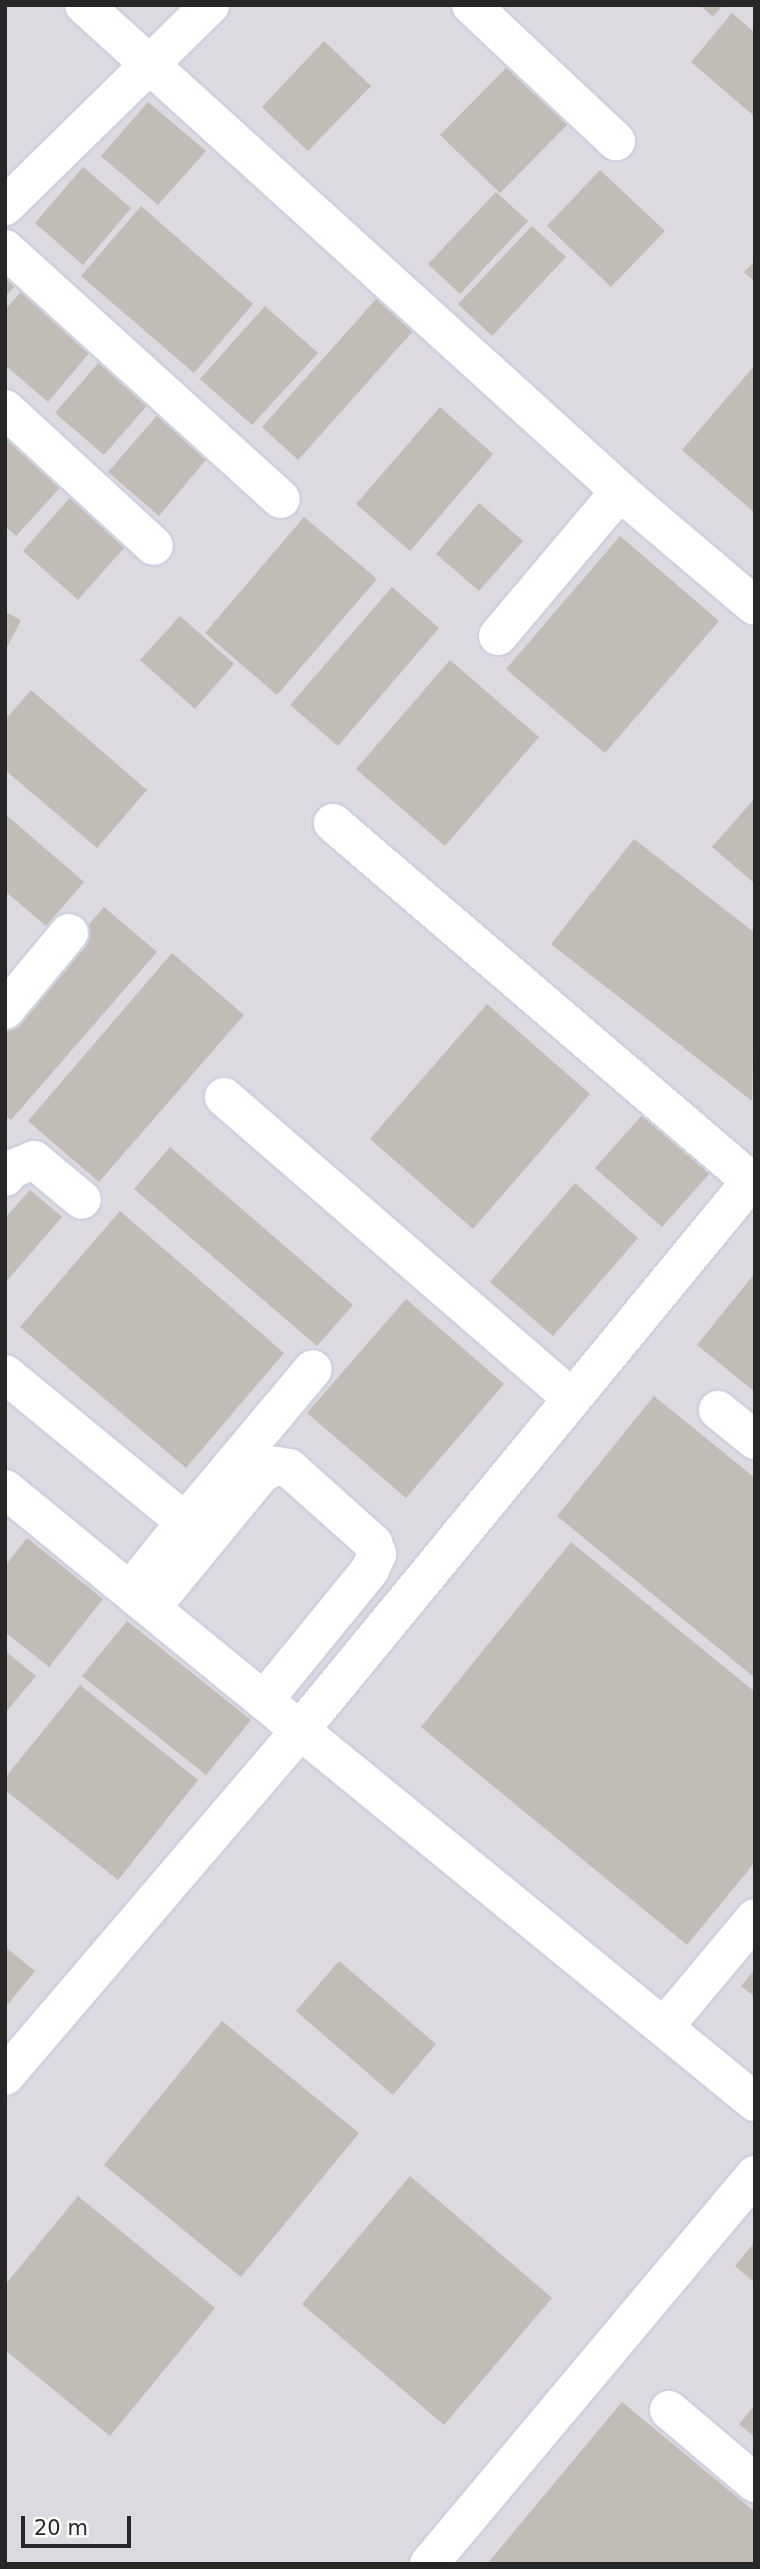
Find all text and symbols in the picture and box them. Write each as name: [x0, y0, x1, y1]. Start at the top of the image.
scale bar: [24, 2502, 135, 2546]
text: 20 m: [34, 2516, 88, 2540]

